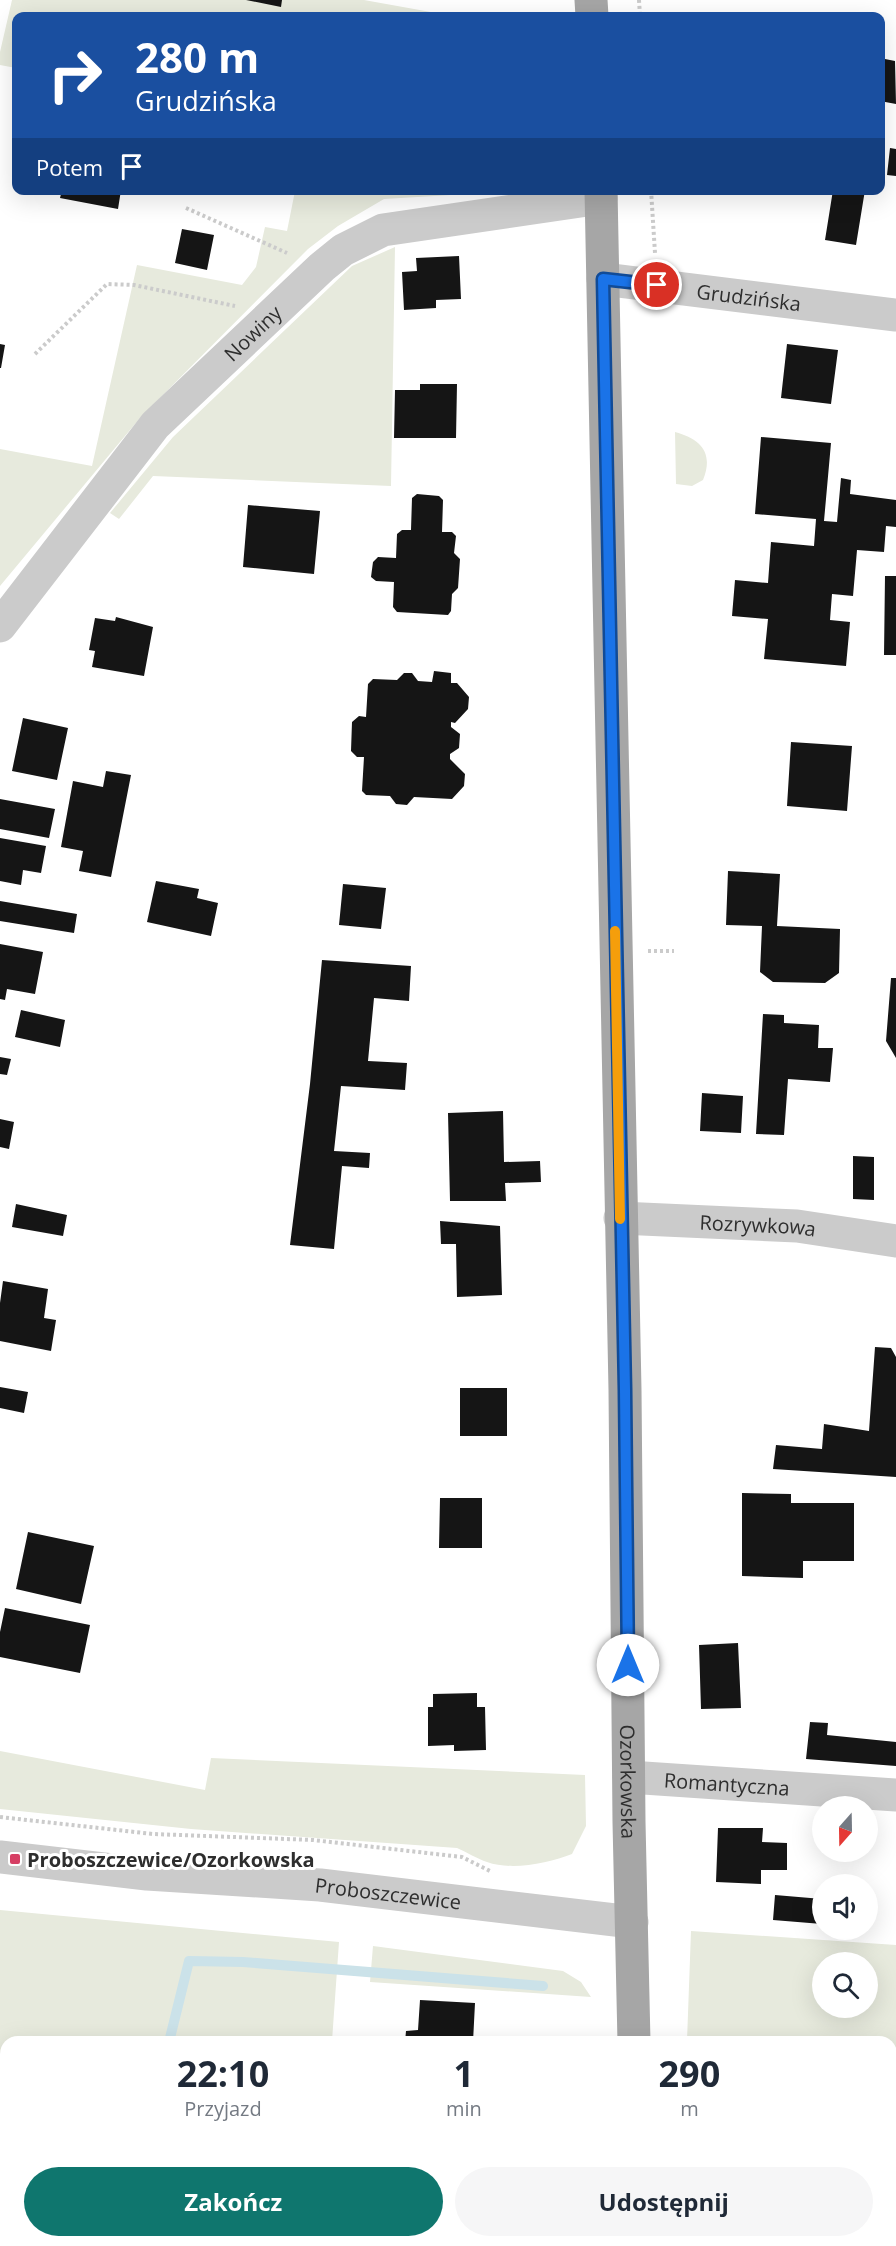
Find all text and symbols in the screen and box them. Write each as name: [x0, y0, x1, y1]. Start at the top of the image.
text: 280 m: [135, 28, 259, 85]
icon: right: [36, 36, 114, 114]
text: Grudzińska: [135, 82, 277, 119]
icon: arrive: [115, 150, 148, 183]
text: Potem: [36, 152, 103, 182]
pin: [631, 259, 682, 310]
icon: arrive: [640, 268, 673, 301]
street label: Grudzińska: [695, 277, 803, 317]
street label: Nowiny: [218, 298, 288, 367]
street label: Rozrywkowa: [699, 1208, 818, 1242]
position arrow: [596, 1633, 660, 1697]
street label: Ozorkowska: [615, 1724, 643, 1839]
street label: Romantyczna: [663, 1766, 790, 1801]
north arrow: [812, 1796, 878, 1862]
map controls: [812, 1796, 878, 2018]
place label: Proboszczewice/Ozorkowska: [27, 1846, 315, 1873]
marker: Proboszczewice/Ozorkowska: [8, 1852, 22, 1866]
street label: Proboszczewice: [314, 1871, 463, 1915]
button: sound: [812, 1874, 878, 1940]
button: search: [812, 1952, 878, 2018]
text: 22:10: [177, 2049, 269, 2098]
text: 1: [454, 2049, 474, 2098]
text: 290: [659, 2049, 720, 2098]
text: Przyjazd: [184, 2095, 262, 2122]
text: min: [446, 2095, 482, 2122]
text: m: [680, 2095, 699, 2122]
button: Zakończ: [24, 2167, 443, 2236]
button: Udostępnij: [455, 2167, 873, 2236]

